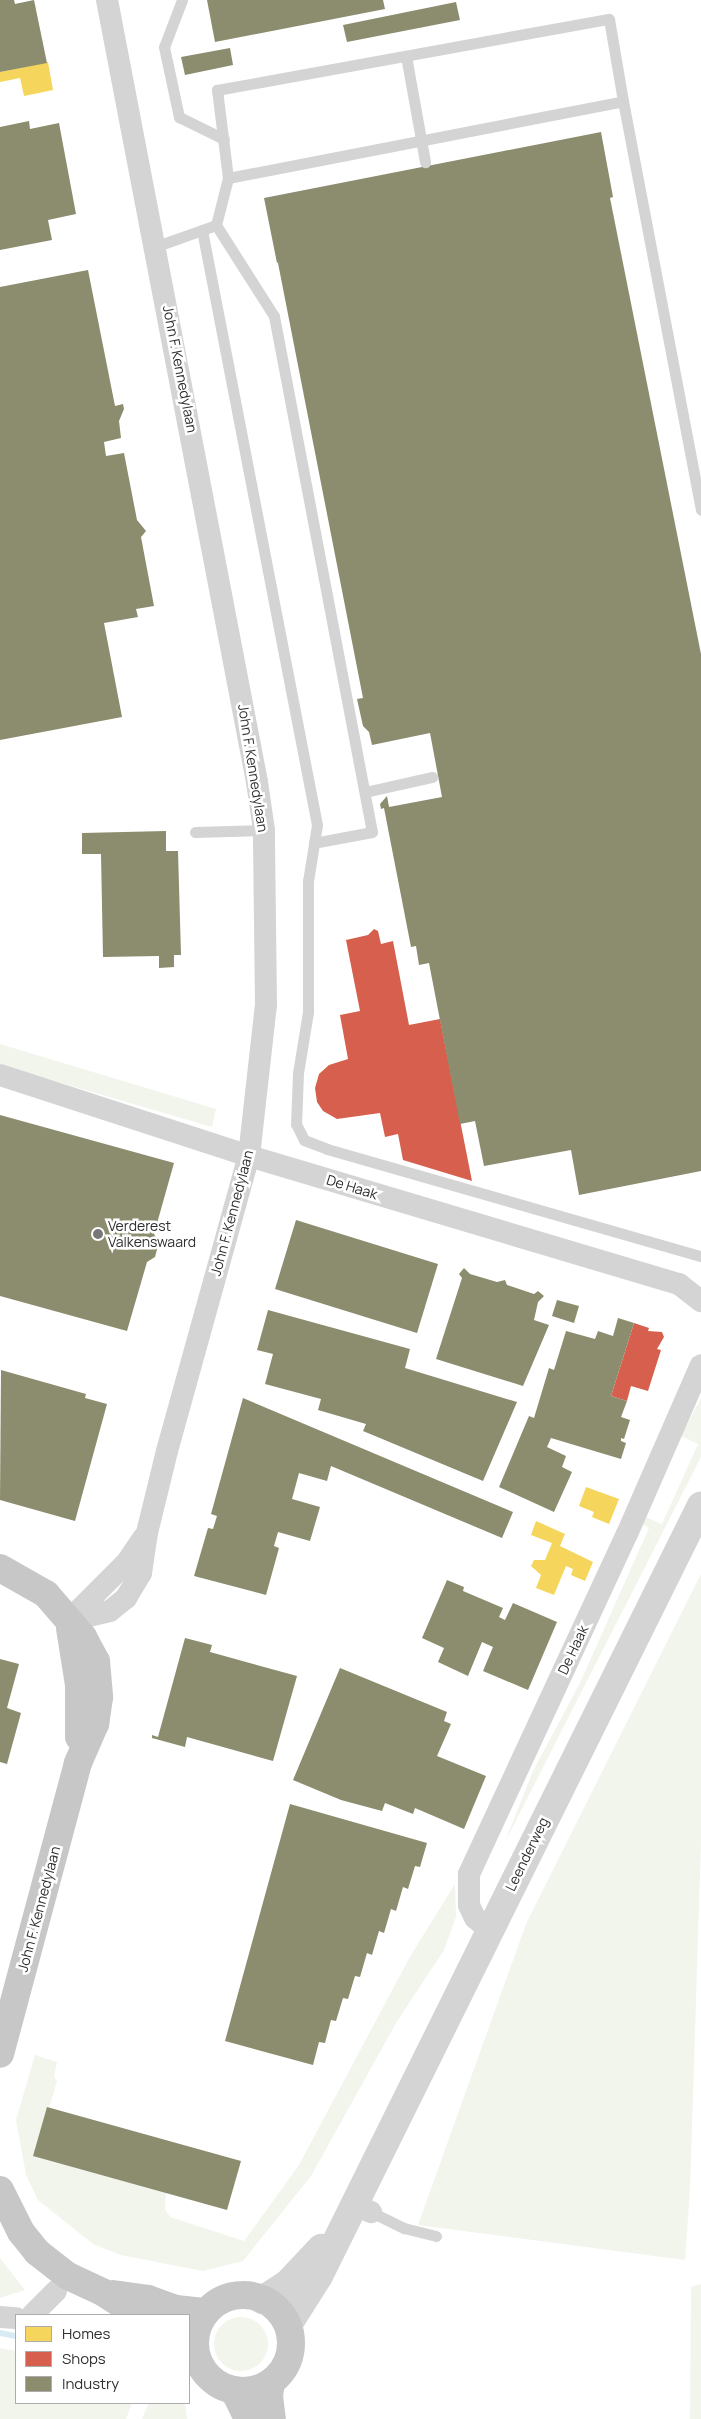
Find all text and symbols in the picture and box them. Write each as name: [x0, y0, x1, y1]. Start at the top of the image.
street label: John F. Kennedylaan: [159, 304, 201, 434]
street label: John F. Kennedylaan: [235, 703, 271, 833]
street label: John F. Kennedylaan: [207, 1148, 257, 1278]
street label: De Haak: [324, 1171, 380, 1203]
place label: Verderest Valkenswaard: [108, 1218, 196, 1250]
marker: Verderest Valkenswaard: [92, 1228, 104, 1240]
street label: De Haak: [554, 1623, 592, 1677]
street label: Leenderweg: [502, 1814, 552, 1894]
street label: John F. Kennedylaan: [14, 1844, 64, 1974]
legend: [15, 2314, 190, 2404]
text: Homes: [62, 2323, 110, 2344]
text: Shops: [62, 2348, 106, 2369]
text: Industry: [62, 2373, 119, 2394]

